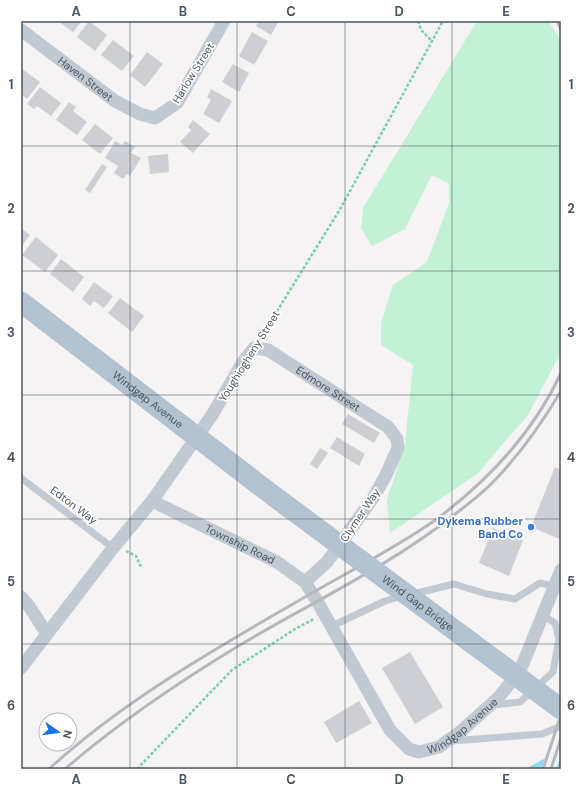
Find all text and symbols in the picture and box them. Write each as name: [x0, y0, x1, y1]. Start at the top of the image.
text: A: [71, 3, 81, 20]
text: B: [179, 3, 187, 20]
text: C: [286, 3, 296, 20]
text: D: [394, 3, 404, 20]
text: E: [502, 3, 510, 20]
street label: Harlow Street: [169, 40, 217, 106]
street label: Haven Street: [55, 53, 116, 104]
text: 1: [9, 76, 13, 93]
text: 1: [569, 76, 573, 93]
text: 2: [7, 200, 15, 217]
text: 2: [567, 200, 575, 217]
street label: Youghiogheny Street: [215, 308, 283, 404]
text: 3: [7, 324, 15, 341]
text: 3: [567, 324, 575, 341]
street label: Edmore Street: [293, 363, 363, 414]
street label: Windgap Avenue: [110, 368, 186, 431]
text: 4: [7, 449, 15, 466]
text: 4: [567, 449, 575, 466]
street label: Edton Way: [48, 483, 100, 527]
street label: Clymer Way: [337, 486, 383, 544]
place label: Dykema Rubber Band Co: [437, 514, 523, 541]
street label: Township Road: [203, 521, 277, 567]
marker: Dykema Rubber Band Co: [526, 522, 536, 532]
street label: Wind Gap Bridge: [379, 572, 457, 634]
text: 5: [7, 573, 15, 590]
text: 5: [567, 573, 575, 590]
street label: Windgap Avenue: [426, 695, 500, 757]
text: 6: [7, 697, 15, 714]
text: 6: [567, 697, 575, 714]
north arrow: [38, 712, 78, 752]
text: N: [60, 729, 75, 740]
text: A: [71, 771, 81, 788]
text: B: [179, 771, 187, 788]
text: C: [286, 771, 296, 788]
text: D: [394, 771, 404, 788]
text: E: [502, 771, 510, 788]

